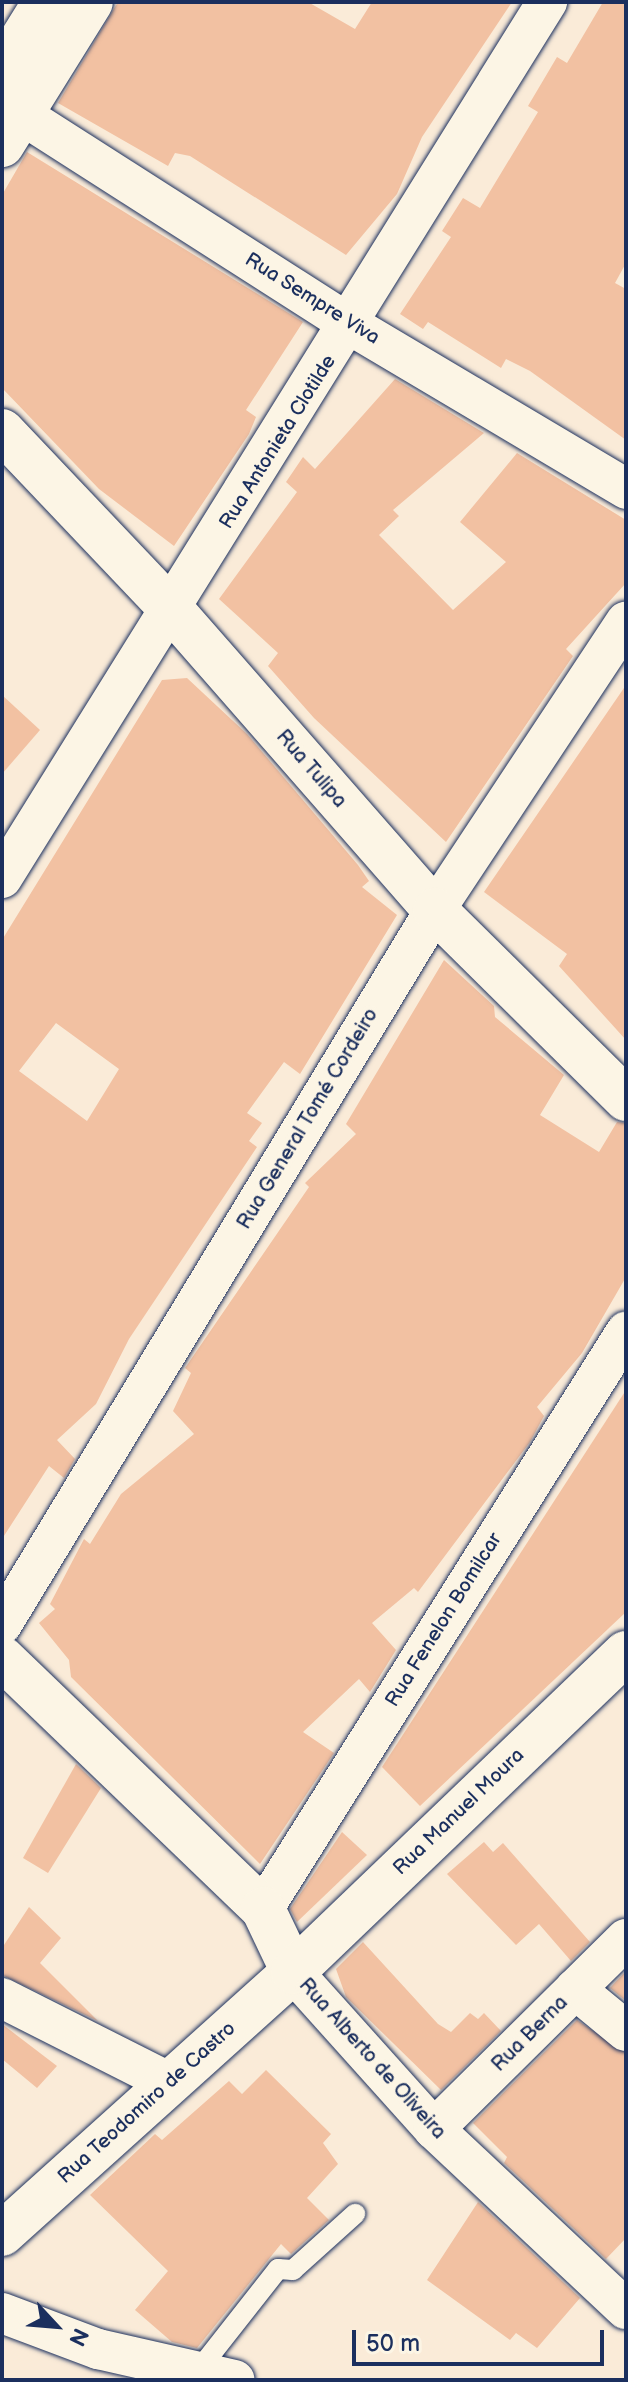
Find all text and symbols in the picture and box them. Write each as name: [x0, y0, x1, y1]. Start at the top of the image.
street label: Rua Sempre Viva: [240, 248, 384, 350]
street label: Rua Antonieta Clotilde: [215, 351, 341, 533]
street label: Rua Tulipa: [271, 725, 351, 813]
street label: Rua General Tomé Cordeiro: [232, 1004, 384, 1234]
street label: Rua Fenelon Bomilcar: [381, 1529, 507, 1711]
street label: Rua Manuel Moura: [389, 1743, 529, 1881]
street label: Rua Alberto de Oliveira: [293, 1974, 451, 2144]
street label: Rua Berna: [487, 1991, 573, 2077]
street label: Rua Teodomiro de Castro: [53, 2017, 241, 2189]
north arrow: [16, 2286, 96, 2366]
scale bar: [356, 2314, 608, 2364]
text: N: [62, 2323, 94, 2350]
text: 50 m: [366, 2329, 420, 2358]

